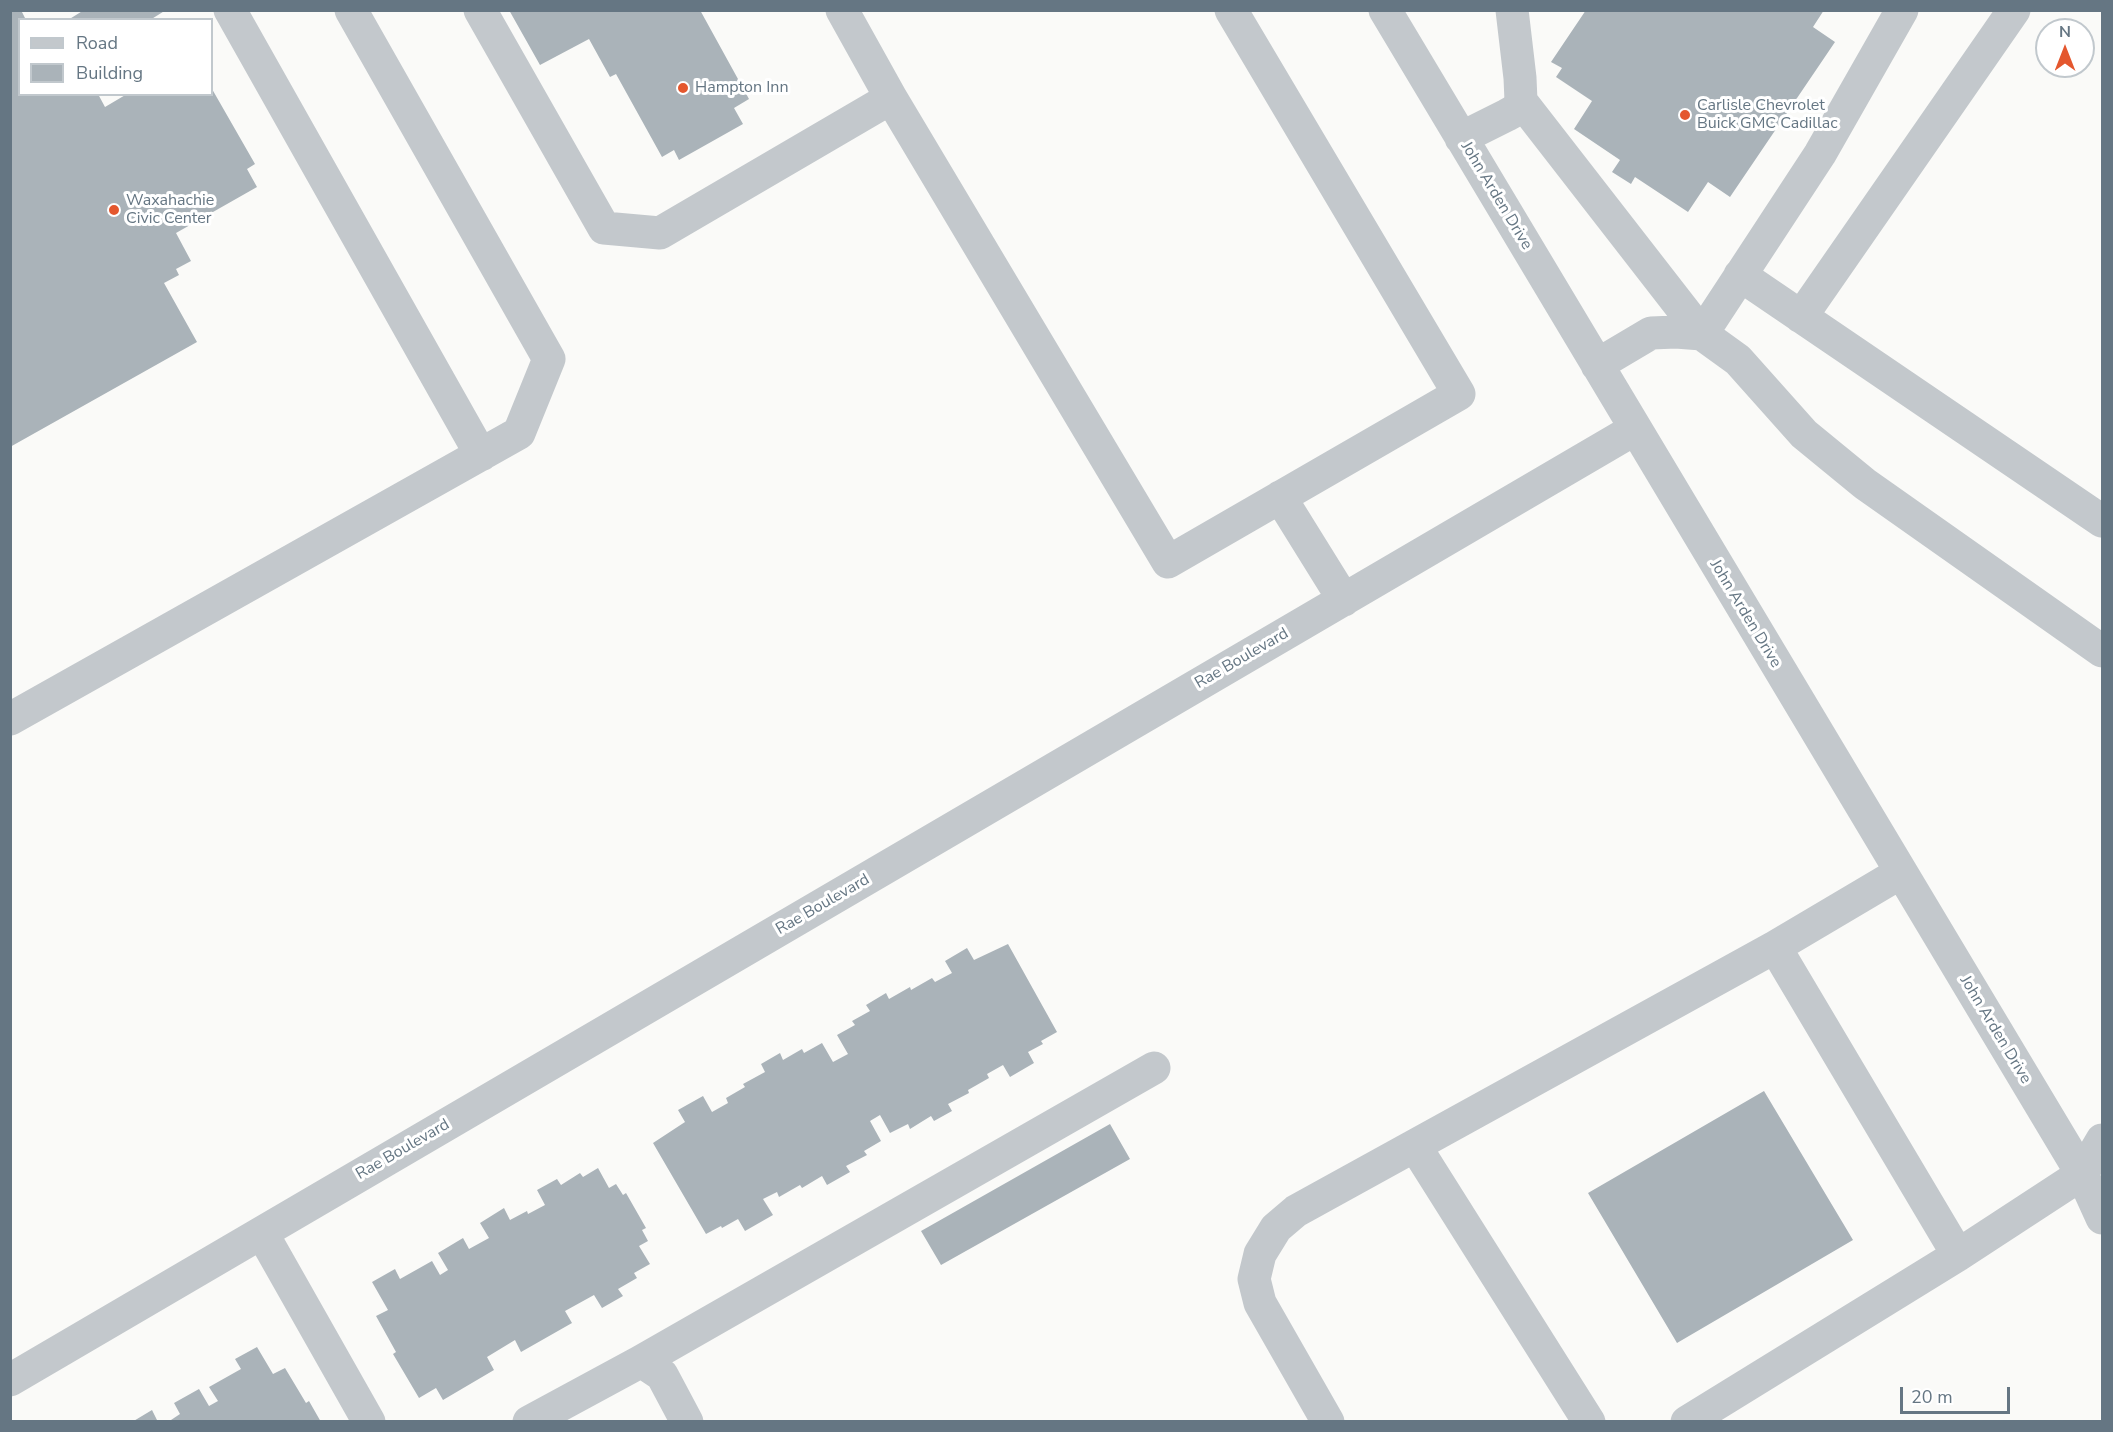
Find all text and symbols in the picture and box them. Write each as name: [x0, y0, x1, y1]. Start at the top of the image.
legend: [18, 18, 213, 96]
north arrow: [2035, 18, 2095, 78]
text: N: [2059, 21, 2071, 43]
text: Road: [76, 31, 118, 55]
text: Building: [76, 61, 143, 85]
place label: Hampton Inn: [695, 78, 788, 98]
marker: Hampton Inn: [676, 81, 690, 95]
place label: Carlisle Chevrolet Buick GMC Cadillac: [1697, 96, 1838, 134]
marker: Carlisle Chevrolet Buick GMC Cadillac: [1678, 108, 1692, 122]
street label: John Arden Drive: [1456, 138, 1536, 254]
place label: Waxahachie Civic Center: [126, 191, 214, 229]
marker: Waxahachie Civic Center: [107, 203, 121, 217]
street label: John Arden Drive: [1705, 556, 1785, 672]
street label: Rae Boulevard: [1192, 624, 1292, 694]
street label: Rae Boulevard: [773, 870, 873, 940]
street label: John Arden Drive: [1955, 972, 2035, 1088]
street label: Rae Boulevard: [353, 1115, 453, 1185]
scale bar: [1903, 1375, 2012, 1413]
text: 20 m: [1911, 1385, 1953, 1409]

